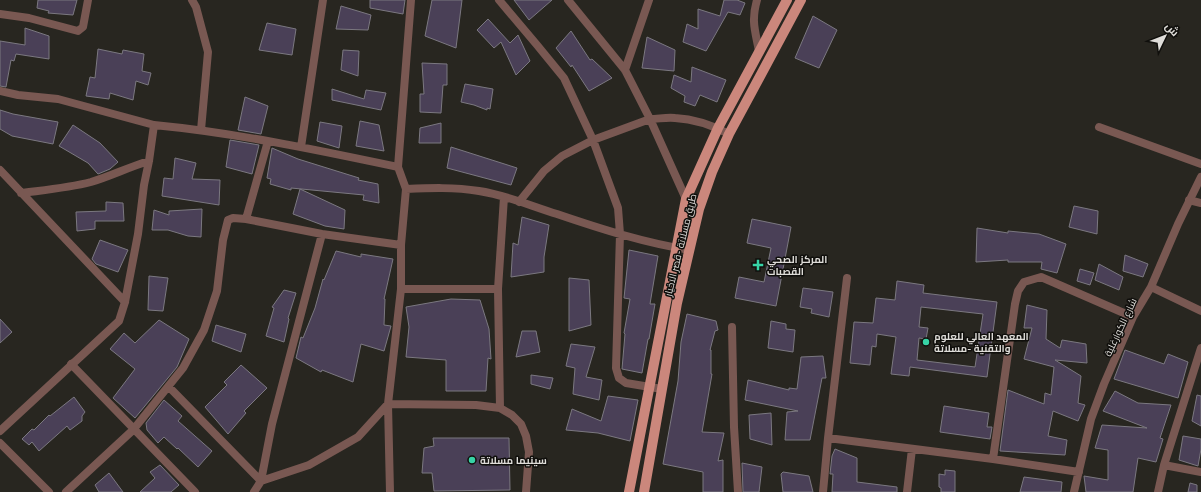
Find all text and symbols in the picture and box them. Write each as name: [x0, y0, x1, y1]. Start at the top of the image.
north arrow: [1145, 16, 1185, 56]
text: ش: [1162, 20, 1182, 39]
street label: طريق مسلاتة -قصر الاخيار: [662, 193, 700, 299]
place label: المركز الصحي القصبات: [767, 254, 827, 278]
marker: المركز الصحي القصبات: [752, 259, 764, 271]
street label: شارع الكوارغلية: [1102, 296, 1140, 358]
place label: المعهد العالي للعلوم والتقنية -مسلاتة: [934, 331, 1029, 355]
marker: المعهد العالي للعلوم والتقنية -مسلاتة: [921, 337, 931, 347]
marker: سينيما مسلاتة: [467, 455, 477, 465]
place label: سينيما مسلاتة: [480, 455, 547, 467]

